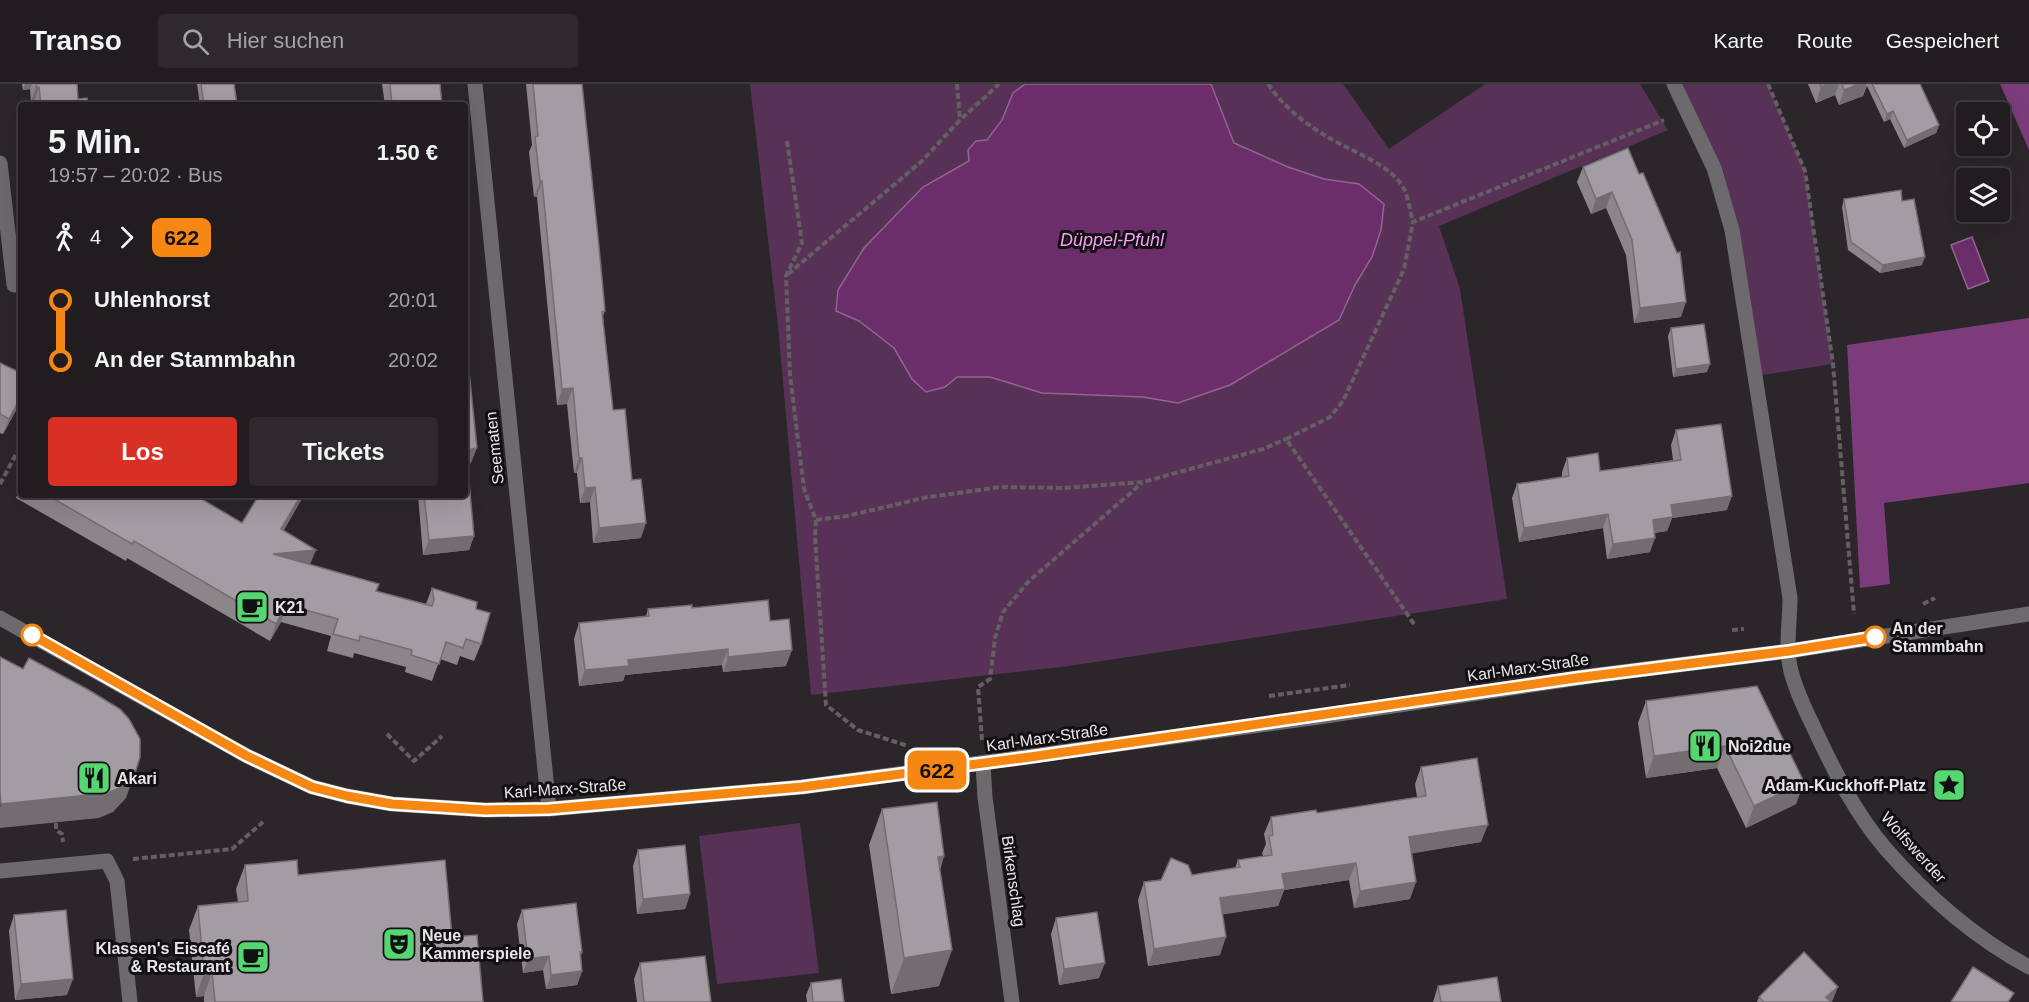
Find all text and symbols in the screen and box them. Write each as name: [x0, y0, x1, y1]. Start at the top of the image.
search box: [158, 14, 578, 68]
text: Transo: [30, 25, 122, 56]
icon: search: [179, 25, 212, 58]
text: Hier suchen: [227, 28, 344, 53]
text: Karte: [1714, 29, 1764, 52]
text: Route: [1797, 29, 1853, 52]
text: Gespeichert: [1886, 29, 1999, 52]
map controls: [1956, 102, 2010, 222]
button: locate: [1956, 102, 2010, 156]
text: 5 Min.: [48, 123, 142, 160]
text: 1.50 €: [377, 140, 438, 165]
text: 19:57 – 20:02 · Bus: [48, 164, 223, 186]
button: layers: [1956, 168, 2010, 222]
icon: walk: [48, 221, 81, 254]
icon: forward: [110, 221, 143, 254]
text: 4: [90, 226, 101, 248]
text: 622: [164, 226, 199, 249]
water label: Düppel-Pfuhl: [1060, 230, 1165, 250]
text: Uhlenhorst: [94, 287, 210, 312]
text: 20:01: [388, 289, 438, 311]
text: An der Stammbahn: [94, 347, 296, 372]
text: 20:02: [388, 349, 438, 371]
street label: Seematen: [482, 411, 507, 485]
button: Los: [48, 417, 237, 486]
button: Tickets: [249, 417, 438, 486]
cafe icon: K21: [234, 589, 270, 625]
place label: K21: [275, 599, 304, 616]
place label: An der Stammbahn: [1892, 620, 1984, 655]
unlabelled marker: [21, 624, 43, 646]
marker: An der Stammbahn: [1864, 626, 1886, 648]
street label: Karl-Marx-Straße: [1466, 651, 1590, 684]
street label: Karl-Marx-Straße: [985, 721, 1109, 754]
restaurant icon: Noi2due: [1687, 728, 1723, 764]
place label: Noi2due: [1728, 738, 1791, 755]
line badge: 622: [902, 750, 972, 790]
text: 622: [919, 759, 955, 782]
restaurant icon: Akari: [76, 760, 112, 796]
place icon: Adam-Kuckhoff-Platz: [1931, 767, 1967, 803]
place label: Akari: [117, 770, 157, 787]
street label: Karl-Marx-Straße: [503, 776, 627, 801]
place label: Adam-Kuckhoff-Platz: [1764, 777, 1926, 794]
street label: Wolfswerder: [1878, 809, 1950, 886]
street label: Birkenschlag: [999, 835, 1028, 928]
theatre icon: Neue Kammerspiele: [381, 926, 417, 962]
place label: Neue Kammerspiele: [422, 927, 531, 962]
cafe icon: Klassen's Eiscafé & Restaurant: [235, 939, 271, 975]
place label: Klassen's Eiscafé & Restaurant: [95, 940, 231, 975]

